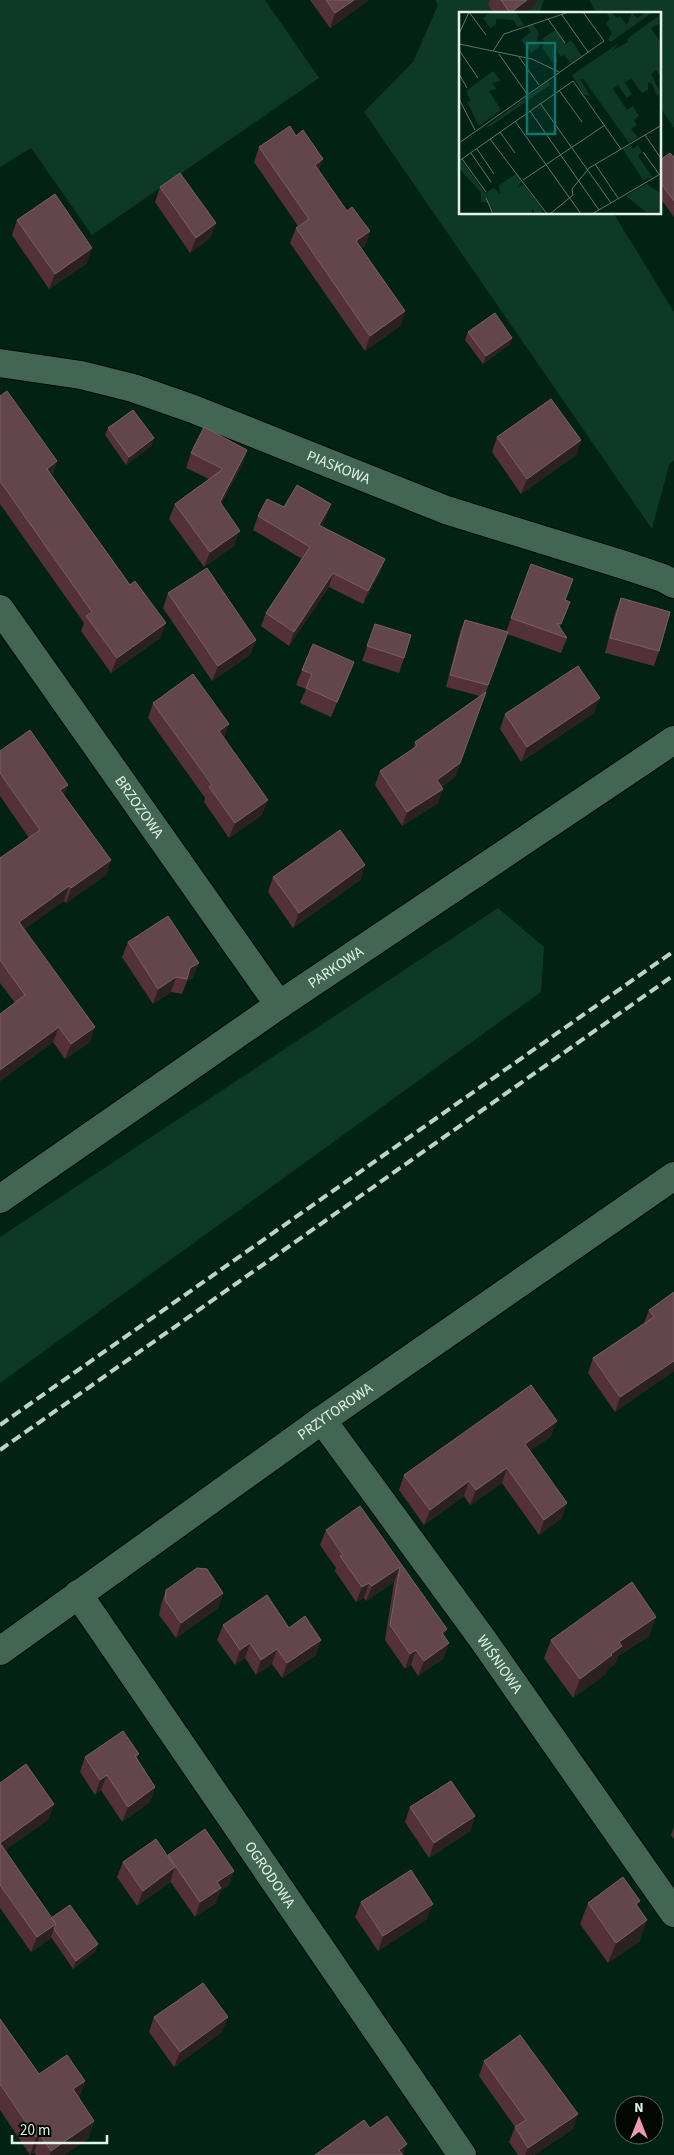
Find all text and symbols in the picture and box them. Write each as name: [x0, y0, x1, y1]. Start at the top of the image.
inset map: [459, 12, 662, 215]
street label: PIASKOWA: [304, 445, 374, 490]
street label: BRZOZOWA: [110, 771, 169, 843]
street label: PARKOWA: [304, 940, 368, 993]
street label: PRZYTOROWA: [293, 1377, 378, 1445]
street label: WIŚNIOWA: [472, 1630, 528, 1698]
street label: OGRODOWA: [240, 1837, 301, 1913]
north arrow: [614, 2095, 664, 2145]
text: N: [634, 2098, 644, 2118]
scale bar: [12, 2112, 108, 2144]
text: 20 m: [20, 2120, 50, 2141]

